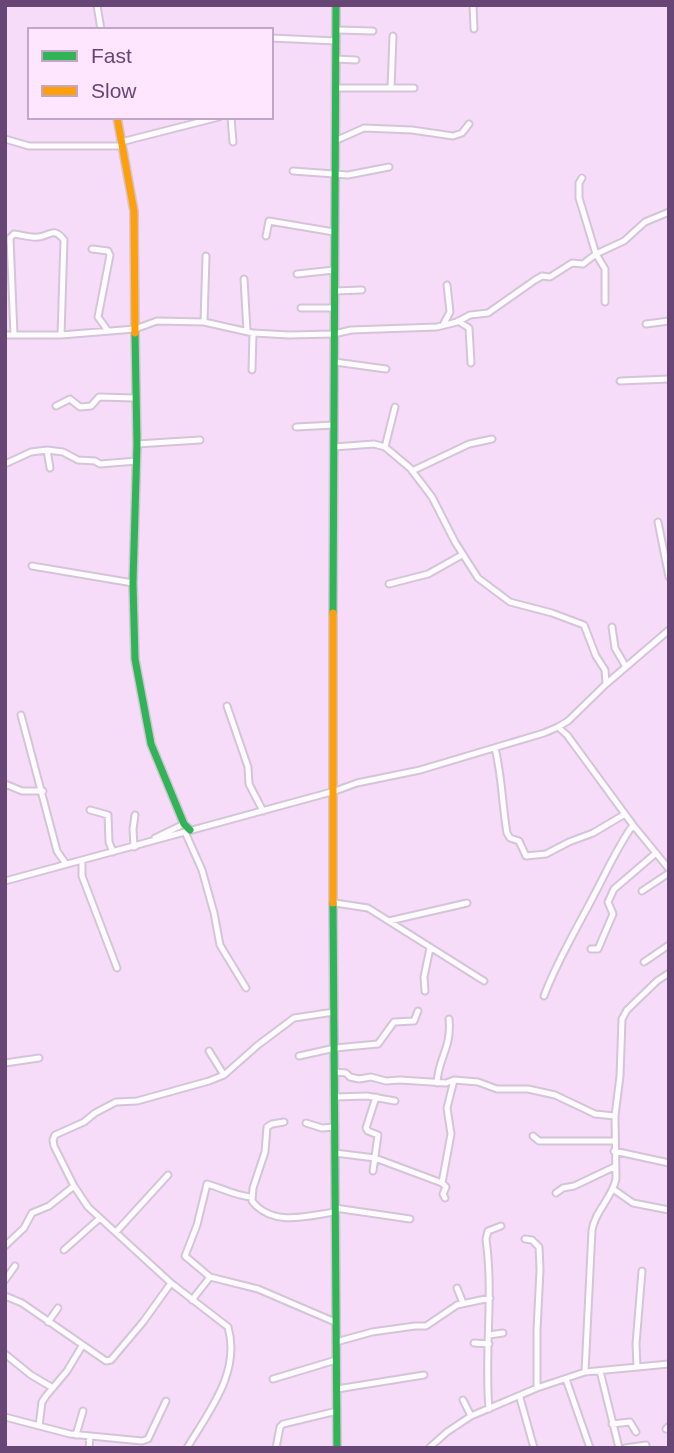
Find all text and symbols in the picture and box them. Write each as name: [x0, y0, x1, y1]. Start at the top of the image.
legend: [28, 28, 273, 119]
text: Fast: [91, 44, 132, 67]
text: Slow: [91, 79, 137, 102]

